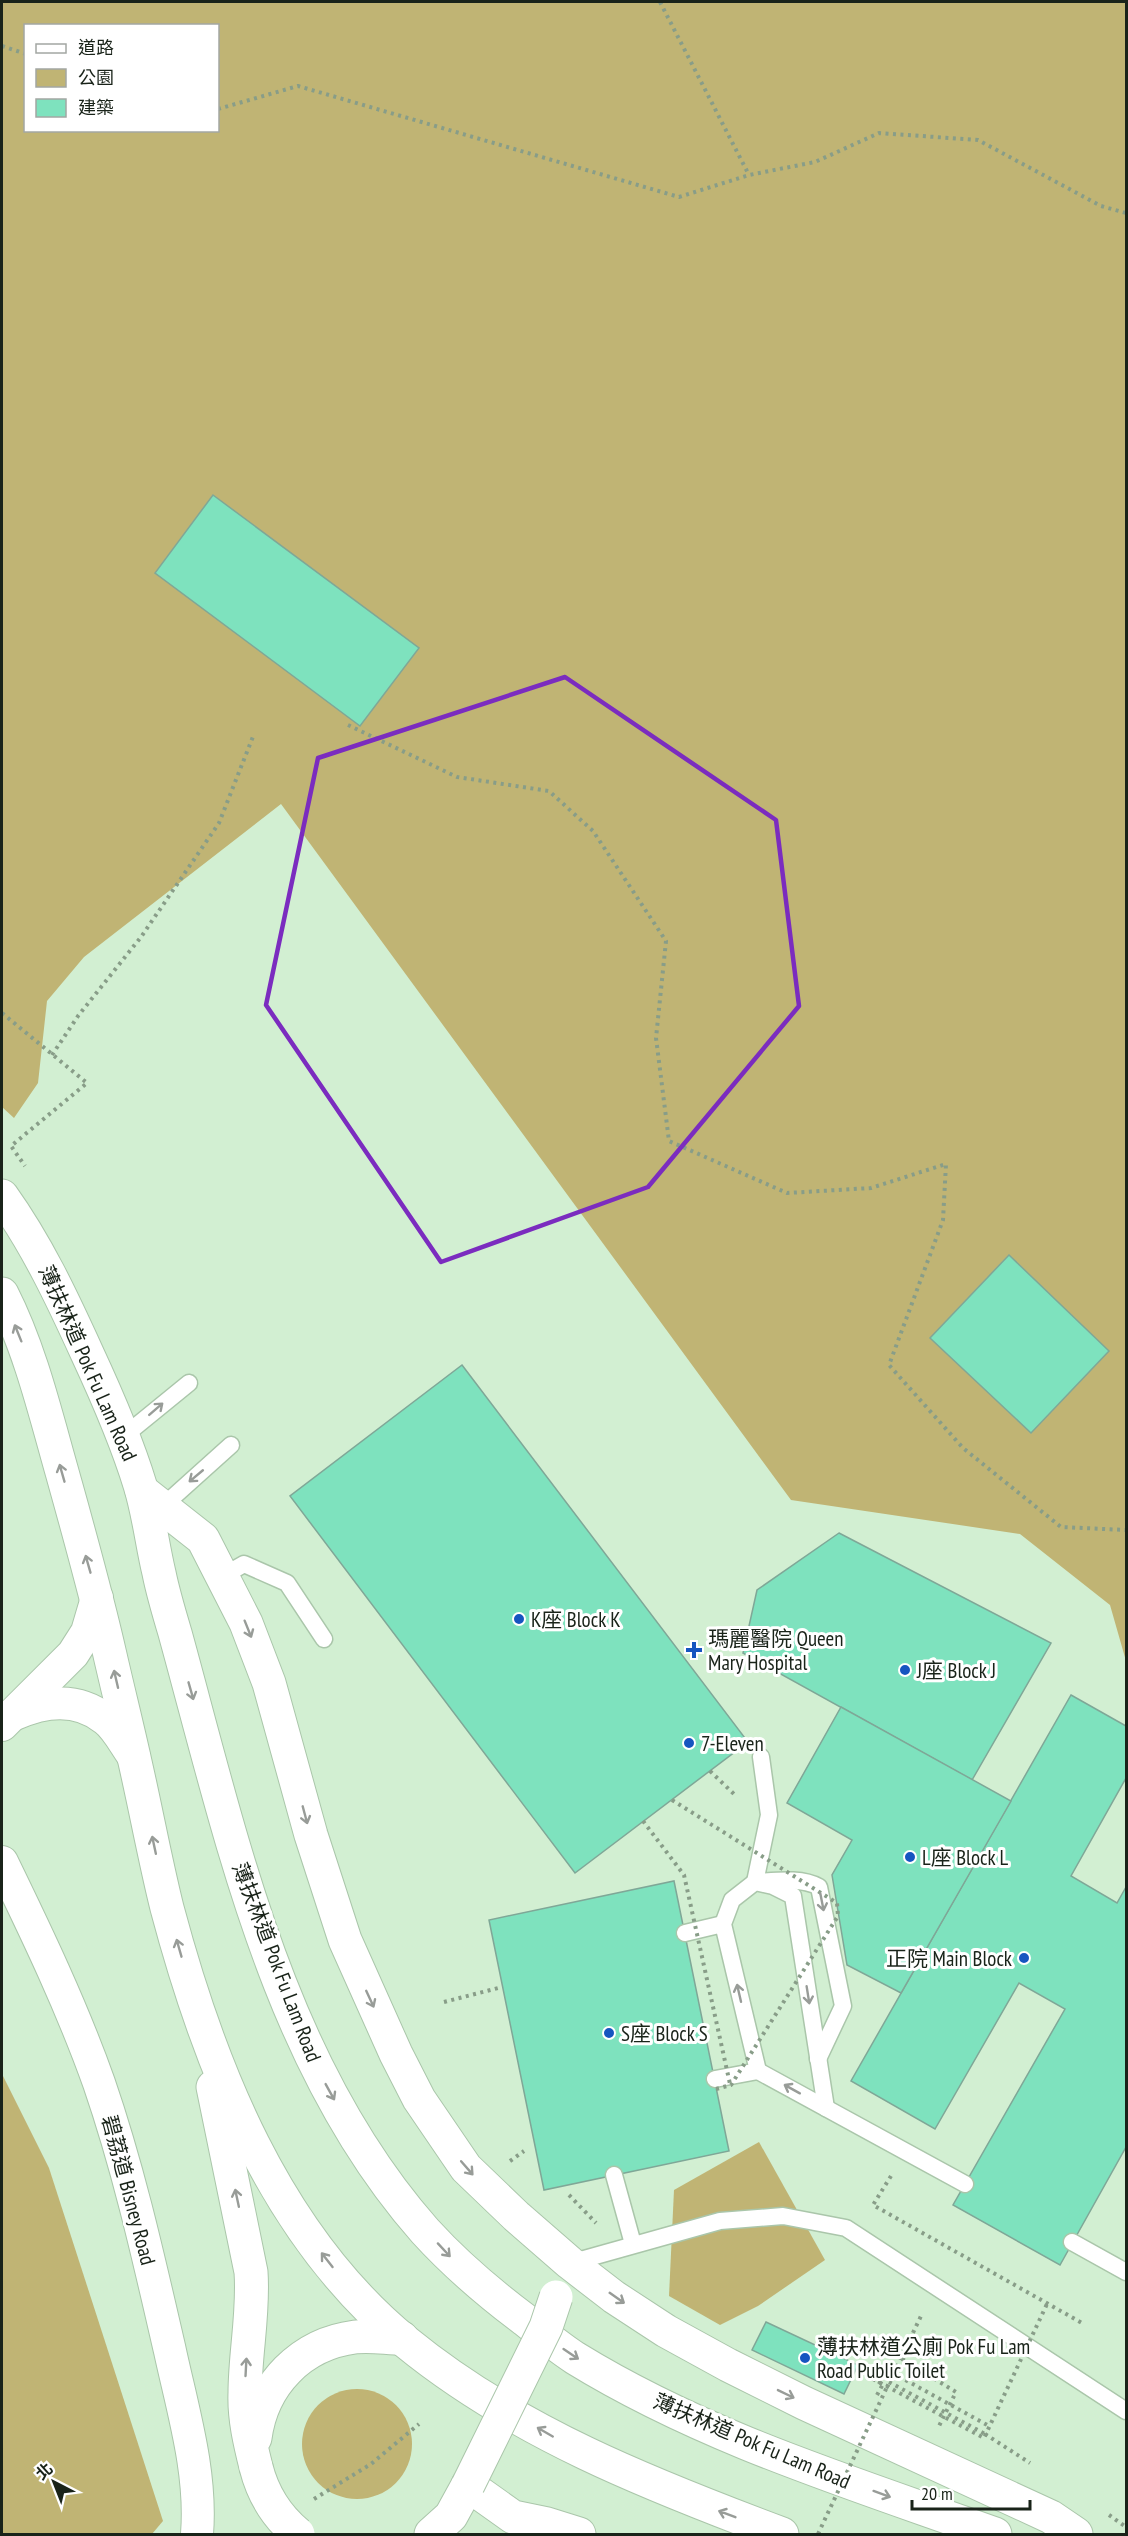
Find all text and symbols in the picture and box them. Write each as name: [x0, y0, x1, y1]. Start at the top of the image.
legend: [24, 24, 219, 132]
text: 道路: [78, 36, 114, 59]
text: 公園: [78, 66, 114, 89]
text: 建築: [78, 96, 114, 119]
street label: 薄扶林道 Pok Fu Lam Road: [33, 1261, 143, 1465]
one-way arrow: [12, 1325, 23, 1343]
one-way arrow: [148, 1402, 163, 1416]
one-way arrow: [56, 1464, 67, 1483]
one-way arrow: [189, 1469, 204, 1483]
one-way arrow: [81, 1555, 93, 1574]
place label: K座 Block K: [531, 1606, 621, 1633]
marker: K座 Block K: [512, 1612, 526, 1626]
one-way arrow: [243, 1619, 254, 1638]
place label: 瑪麗醫院 Queen Mary Hospital: [708, 1625, 844, 1676]
marker: 瑪麗醫院 Queen Mary Hospital: [685, 1641, 703, 1659]
place label: J座 Block J: [916, 1657, 996, 1684]
marker: J座 Block J: [898, 1663, 912, 1677]
one-way arrow: [109, 1670, 121, 1689]
one-way arrow: [186, 1681, 197, 1700]
place label: 7-Eleven: [701, 1730, 764, 1757]
marker: 7-Eleven: [682, 1736, 696, 1750]
one-way arrow: [300, 1806, 311, 1825]
one-way arrow: [147, 1836, 159, 1855]
place label: L座 Block L: [922, 1844, 1009, 1871]
marker: L座 Block L: [903, 1850, 917, 1864]
street label: 薄扶林道 Pok Fu Lam Road: [226, 1858, 328, 2066]
one-way arrow: [817, 1891, 828, 1911]
one-way arrow: [173, 1939, 184, 1958]
place label: 正院 Main Block: [886, 1945, 1012, 1972]
marker: 正院 Main Block: [1017, 1951, 1031, 1965]
one-way arrow: [733, 1984, 745, 2003]
one-way arrow: [803, 1985, 814, 2005]
one-way arrow: [365, 1990, 376, 2008]
place label: S座 Block S: [621, 2020, 708, 2047]
marker: S座 Block S: [602, 2026, 616, 2040]
one-way arrow: [325, 2083, 336, 2101]
one-way arrow: [784, 2083, 801, 2095]
street label: 碧荔道 Bisney Road: [96, 2112, 162, 2268]
one-way arrow: [460, 2160, 474, 2175]
one-way arrow: [231, 2189, 242, 2209]
one-way arrow: [436, 2243, 451, 2258]
one-way arrow: [321, 2252, 334, 2268]
one-way arrow: [608, 2292, 624, 2304]
place label: 薄扶林道公廁 Pok Fu Lam Road Public Toilet: [817, 2333, 1030, 2384]
one-way arrow: [562, 2348, 578, 2360]
marker: 薄扶林道公廁 Pok Fu Lam Road Public Toilet: [798, 2351, 812, 2365]
one-way arrow: [240, 2358, 251, 2378]
street label: 薄扶林道 Pok Fu Lam Road: [649, 2387, 855, 2495]
one-way arrow: [777, 2389, 795, 2401]
one-way arrow: [537, 2426, 554, 2438]
north arrow: [24, 2452, 84, 2512]
text: 北: [31, 2458, 57, 2484]
scale bar: [912, 2473, 1030, 2511]
text: 20 m: [921, 2482, 953, 2505]
one-way arrow: [872, 2489, 891, 2500]
one-way arrow: [718, 2508, 737, 2519]

